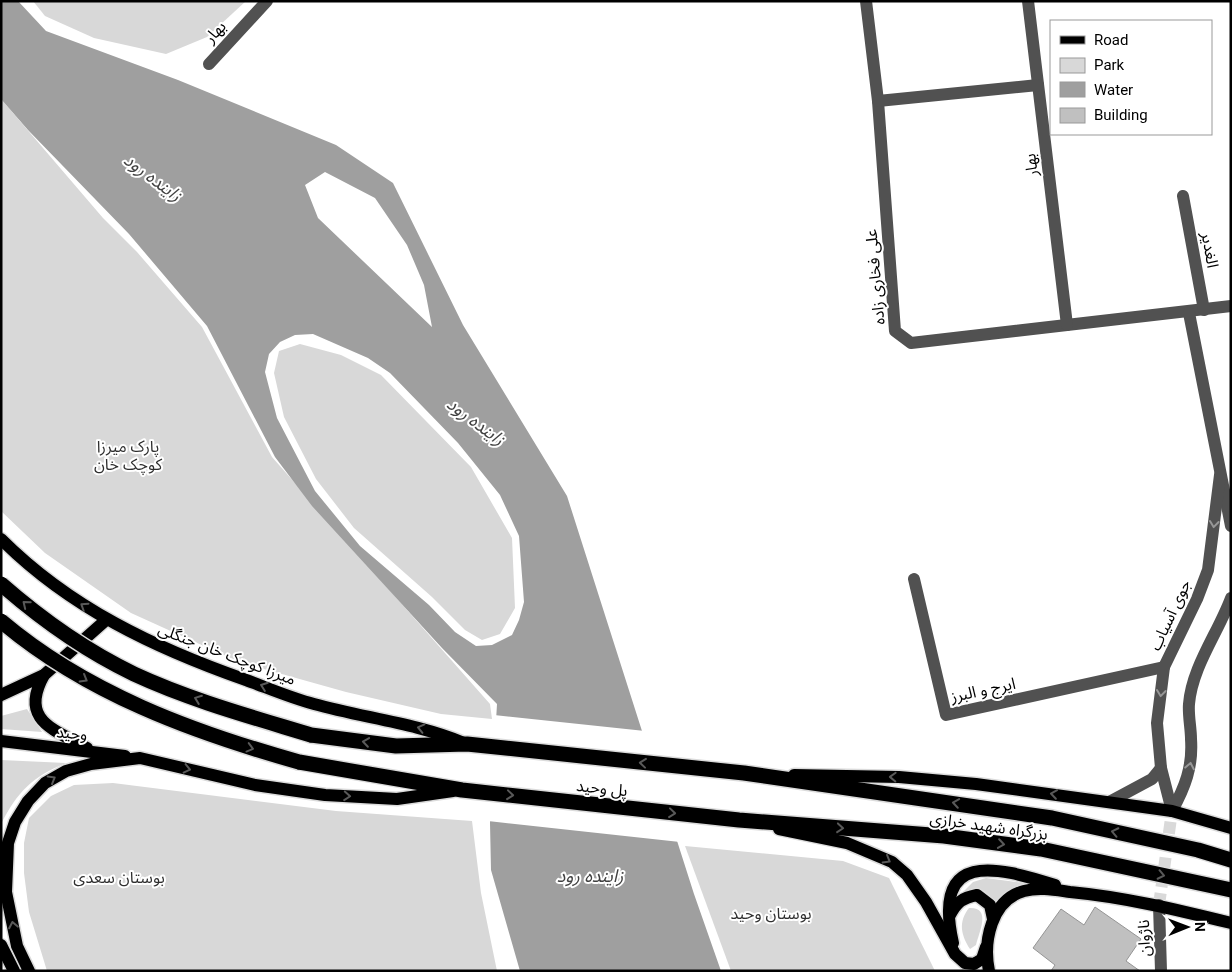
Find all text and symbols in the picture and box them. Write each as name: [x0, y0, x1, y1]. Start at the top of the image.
street label: بهار: [200, 17, 230, 48]
legend: [1050, 20, 1212, 135]
text: Road: [1094, 31, 1128, 49]
text: Park: [1094, 56, 1125, 74]
text: Water: [1094, 81, 1133, 99]
text: Building: [1094, 106, 1148, 124]
water label: زاینده رود: [120, 149, 187, 207]
street label: بهار: [1020, 152, 1042, 179]
street label: علی فخاری زاده: [861, 228, 889, 326]
street label: الغدیر: [1197, 230, 1222, 269]
water label: زاینده رود: [443, 393, 510, 451]
park label: پارک میرزا کوچک خان: [94, 437, 162, 475]
one-way arrow: [1209, 519, 1219, 528]
street label: جوی آسیاب: [1145, 577, 1195, 653]
one-way arrow: [23, 602, 32, 610]
one-way arrow: [81, 602, 90, 612]
street label: میرزا کوچک خان جنگلی: [155, 619, 298, 690]
one-way arrow: [78, 673, 87, 683]
street label: ایرج و البرز: [948, 674, 1018, 709]
one-way arrow: [260, 682, 269, 692]
one-way arrow: [1156, 690, 1167, 698]
one-way arrow: [194, 695, 203, 705]
street label: وحید: [56, 722, 88, 744]
one-way arrow: [416, 723, 425, 734]
one-way arrow: [361, 737, 369, 748]
one-way arrow: [245, 742, 254, 753]
one-way arrow: [639, 758, 647, 769]
one-way arrow: [1184, 762, 1195, 771]
one-way arrow: [183, 763, 192, 774]
one-way arrow: [889, 772, 896, 782]
one-way arrow: [46, 775, 55, 785]
street label: پل وحید: [575, 776, 629, 801]
one-way arrow: [506, 789, 514, 800]
one-way arrow: [1050, 789, 1058, 800]
one-way arrow: [344, 791, 352, 802]
one-way arrow: [951, 798, 960, 808]
one-way arrow: [668, 807, 676, 818]
street label: بزرگراه شهید خرازی: [929, 808, 1049, 844]
one-way arrow: [836, 822, 844, 833]
one-way arrow: [1111, 827, 1120, 838]
one-way arrow: [998, 838, 1006, 849]
one-way arrow: [881, 854, 890, 864]
water label: زاینده رود: [557, 865, 624, 887]
park label: بوستان سعدی: [73, 868, 165, 887]
one-way arrow: [1156, 869, 1165, 879]
north arrow: [1162, 902, 1212, 952]
park label: بوستان وحید: [730, 904, 812, 923]
street label: ناژوان: [1134, 919, 1154, 957]
one-way arrow: [8, 921, 19, 930]
text: N: [1192, 922, 1208, 932]

